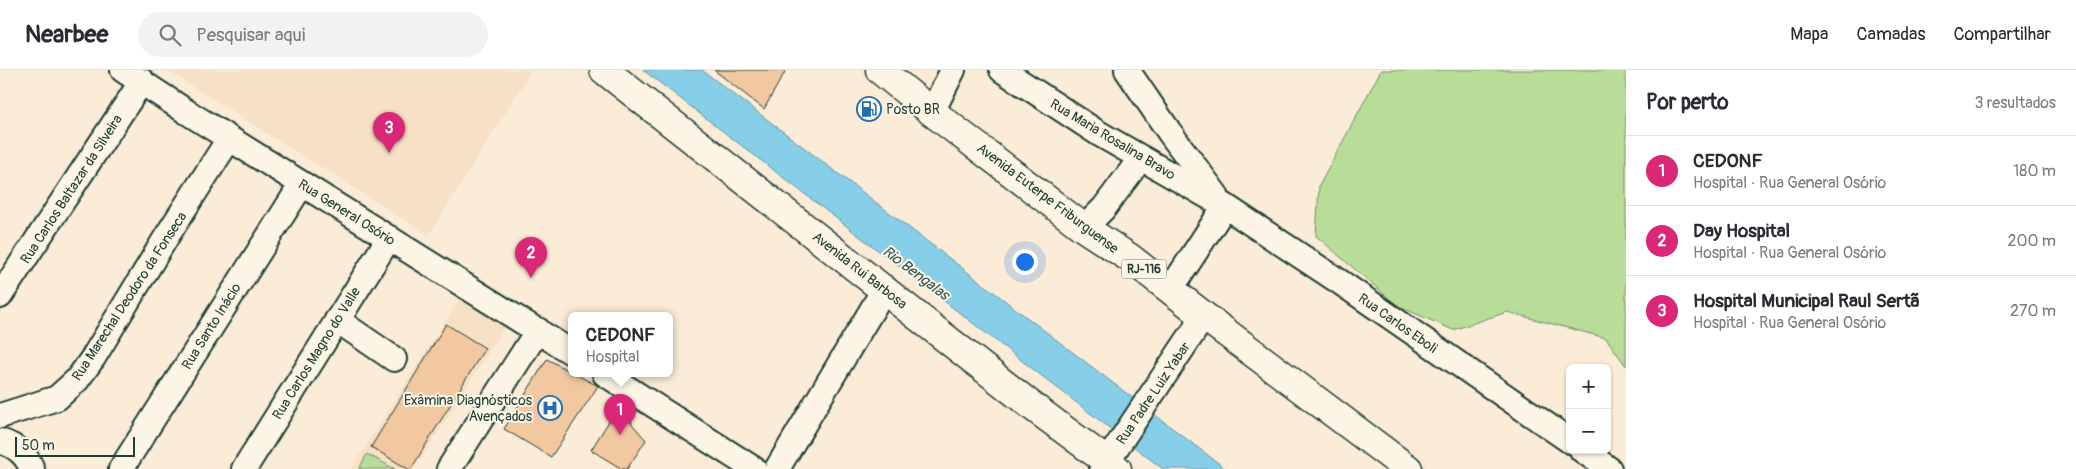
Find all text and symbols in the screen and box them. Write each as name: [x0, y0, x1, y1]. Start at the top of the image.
search box: [138, 12, 488, 57]
text: Nearbee: [25, 20, 108, 49]
icon: search: [156, 21, 184, 49]
text: Pesquisar aqui: [196, 23, 305, 47]
text: Mapa: [1790, 23, 1828, 46]
text: Camadas: [1856, 23, 1926, 46]
text: Compartilhar: [1954, 23, 2051, 46]
text: Por perto: [1646, 89, 1728, 116]
text: 3 resultados: [1974, 93, 2056, 113]
street label: Rua Maria Rosalina Bravo: [1047, 95, 1179, 184]
fuel station icon: Posto BR: [856, 96, 882, 122]
place label: Posto BR: [886, 101, 940, 118]
street label: Rua Carlos Baltazar da Silveira: [17, 112, 126, 267]
pin: 3: [373, 112, 405, 153]
street label: Avenida Euterpe Friburguense: [974, 140, 1122, 257]
text: CEDONF: [1693, 149, 1763, 173]
text: 1: [1659, 161, 1665, 181]
text: 180 m: [2013, 161, 2056, 181]
text: Hospital · Rua General Osório: [1693, 173, 1886, 193]
street label: Rua General Osório: [295, 176, 399, 249]
street label: Rua Marechal Deodoro da Fonseca: [68, 209, 190, 384]
text: Day Hospital: [1693, 219, 1790, 243]
street label: Avenida Rui Barbosa: [809, 228, 910, 313]
text: 2: [1658, 231, 1666, 251]
text: 200 m: [2008, 231, 2056, 251]
pin: 2: [515, 237, 547, 278]
water label: Rio Bengalas: [879, 242, 955, 306]
text: Hospital · Rua General Osório: [1693, 243, 1886, 263]
your location: [1012, 249, 1038, 275]
road number: RJ-116: [1122, 260, 1166, 278]
street label: Rua Santo Inácio: [178, 280, 245, 373]
street label: Rua Carlos Magno do Valle: [269, 284, 364, 423]
text: Hospital Municipal Raul Sertã: [1693, 289, 1920, 313]
street label: Rua Carlos Eboli: [1355, 290, 1441, 357]
text: 3: [1658, 301, 1666, 321]
text: 270 m: [2010, 301, 2056, 321]
popup: [568, 312, 673, 377]
text: Hospital · Rua General Osório: [1693, 313, 1886, 333]
text: CEDONF: [586, 323, 655, 347]
street label: Rua Padre Luiz Yabar: [1113, 339, 1194, 448]
text: Hospital: [586, 347, 640, 367]
map controls: [1566, 364, 1611, 454]
button: +: [1566, 364, 1611, 409]
place label: Exâmina Diagnósticos Avençados: [404, 392, 533, 425]
pin: 1: [604, 394, 636, 435]
hospital icon: Exâmina Diagnósticos Avençados: [537, 395, 563, 421]
button: −: [1566, 409, 1611, 454]
scale bar: [15, 434, 135, 457]
text: 50 m: [22, 437, 55, 454]

